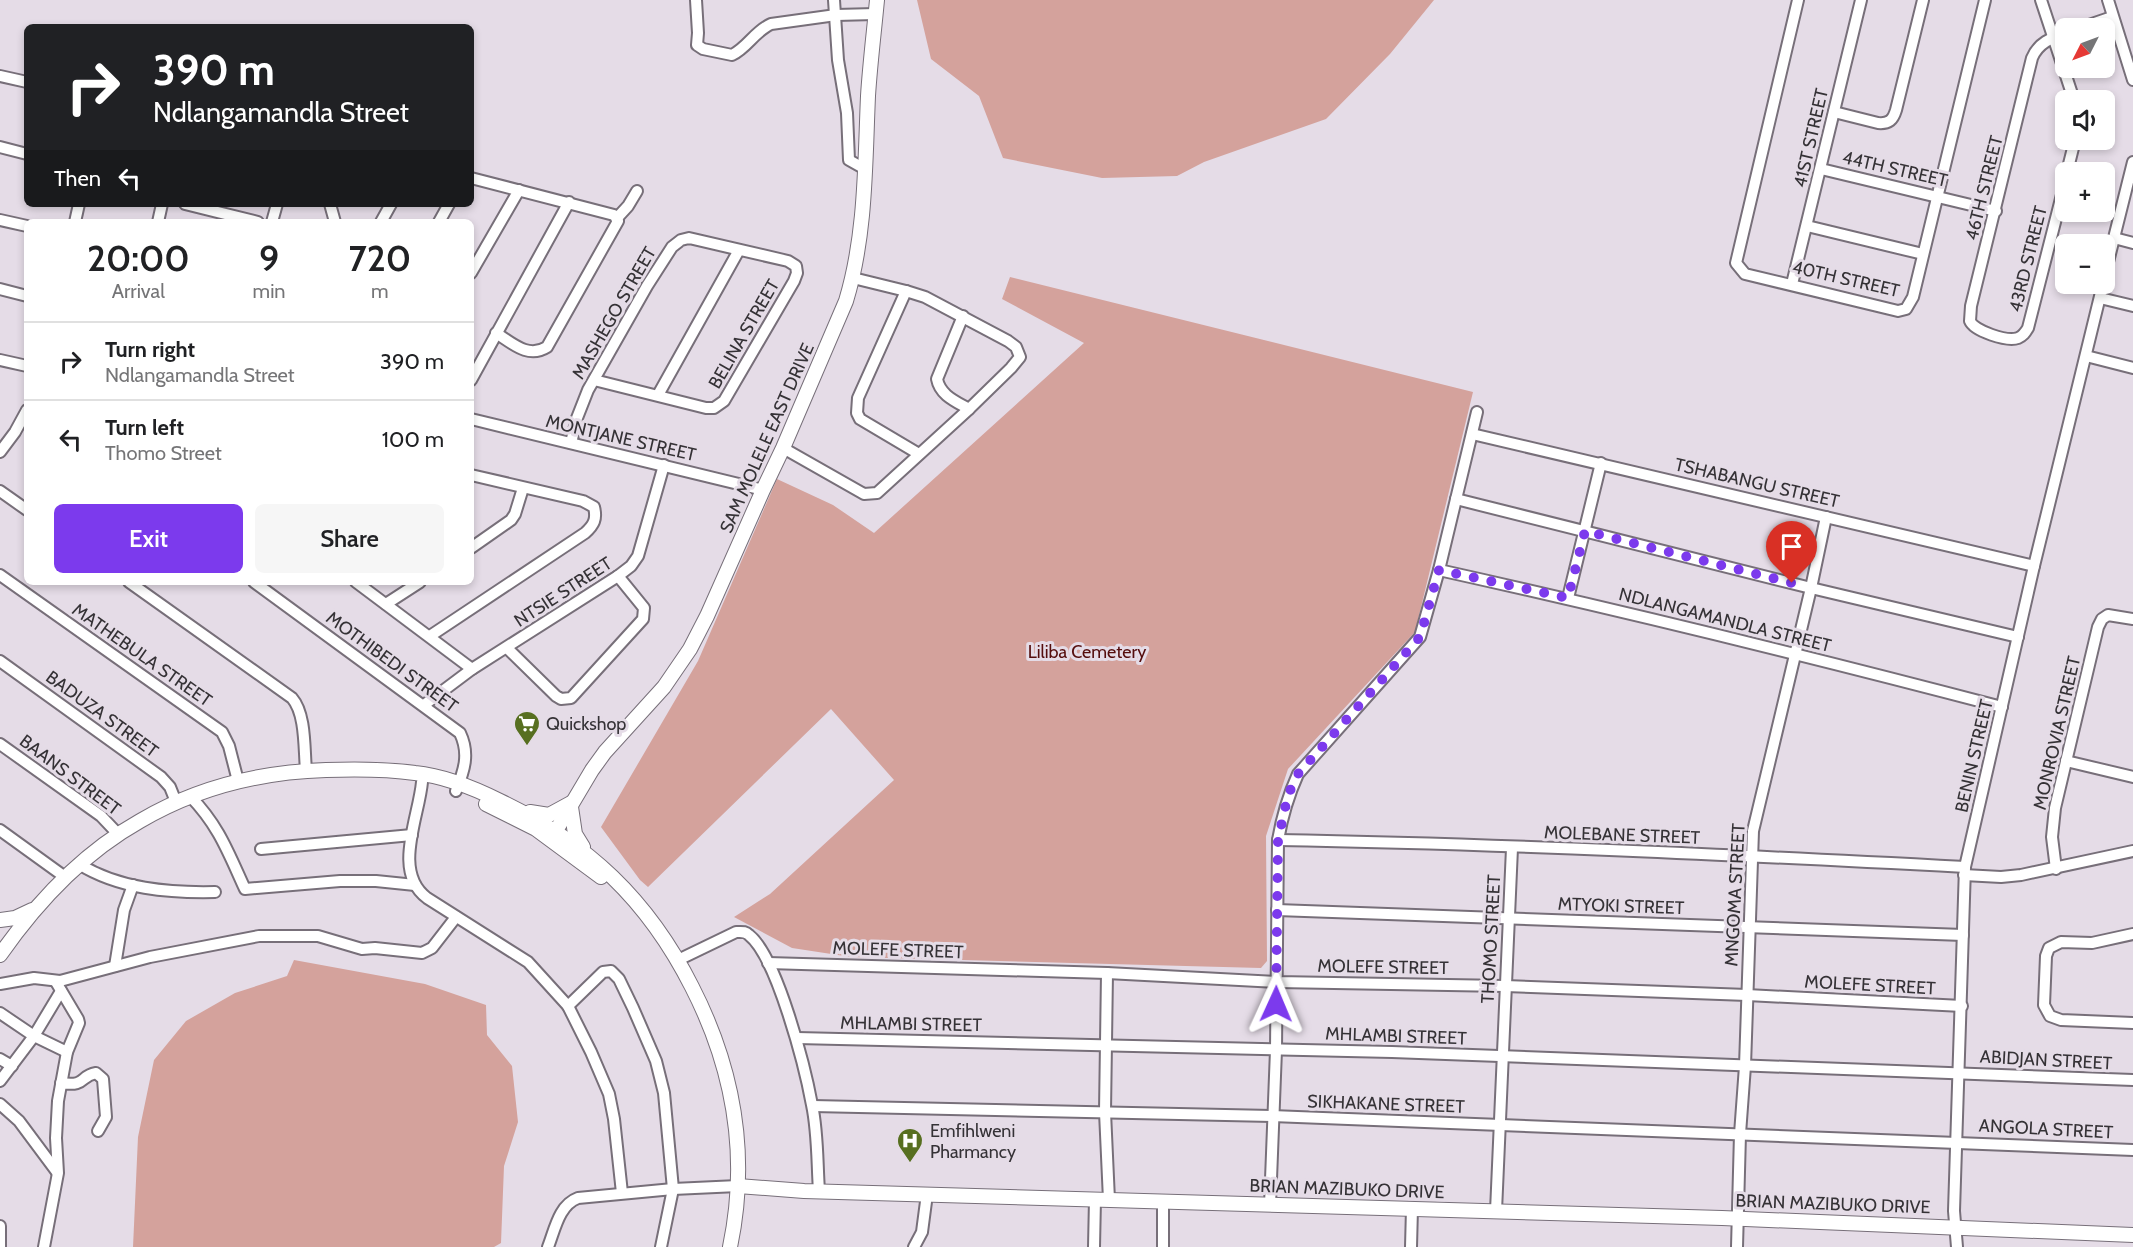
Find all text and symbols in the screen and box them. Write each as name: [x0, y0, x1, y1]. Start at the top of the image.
north arrow: [2055, 18, 2115, 78]
map controls: [2055, 18, 2115, 294]
text: 390 m: [153, 44, 275, 96]
icon: right: [54, 48, 132, 126]
street label: 41ST STREET: [1789, 86, 1833, 190]
button: sound: [2055, 90, 2115, 150]
text: Ndlangamandla Street: [153, 96, 409, 129]
street label: 46TH STREET: [1960, 133, 2008, 243]
street label: 44TH STREET: [1840, 146, 1950, 192]
icon: left: [113, 162, 146, 195]
button: +: [2055, 162, 2115, 222]
text: Then: [54, 165, 101, 192]
street label: 43RD STREET: [2004, 203, 2052, 314]
button: −: [2055, 234, 2115, 294]
text: 20:00: [87, 236, 190, 280]
text: 9: [259, 236, 279, 280]
text: 720: [349, 236, 411, 280]
street label: MASHEGO STREET: [567, 243, 661, 383]
street label: 40TH STREET: [1790, 256, 1902, 302]
street label: BELINA STREET: [704, 275, 784, 393]
text: Arrival: [112, 279, 165, 303]
text: min: [253, 279, 286, 303]
text: m: [371, 279, 389, 303]
text: Turn right: [105, 336, 195, 363]
street label: SAM MOLELE EAST DRIVE: [715, 340, 819, 536]
icon: right: [54, 345, 87, 378]
text: 390 m: [380, 348, 444, 375]
text: Ndlangamandla Street: [105, 363, 295, 387]
street label: MONTJANE STREET: [544, 410, 699, 466]
text: Turn left: [105, 414, 184, 441]
icon: left: [54, 423, 87, 456]
text: 100 m: [382, 426, 444, 453]
text: Thomo Street: [105, 441, 222, 465]
street label: TSHABANGU STREET: [1673, 453, 1842, 513]
button: Exit: [54, 504, 243, 573]
button: Share: [255, 504, 444, 573]
pin: [1766, 521, 1817, 583]
icon: arrive: [1775, 530, 1808, 563]
street label: NTSIE STREET: [510, 552, 616, 632]
street label: NDLANGAMANDLA STREET: [1617, 583, 1834, 657]
street label: MATHEBULA STREET: [68, 599, 216, 712]
street label: MOTHIBEDI STREET: [322, 607, 463, 718]
park label: Liliba Cemetery: [1028, 641, 1146, 663]
street label: MONROVIA STREET: [2029, 654, 2085, 812]
street label: BADUZA STREET: [42, 666, 163, 762]
street label: BENIN STREET: [1950, 697, 1998, 815]
supermarket icon: Quickshop: [512, 709, 542, 747]
place label: Quickshop: [546, 713, 626, 735]
street label: BAANS STREET: [15, 730, 125, 820]
street label: MOLEBANE STREET: [1543, 821, 1701, 849]
street label: MNGOMA STREET: [1720, 822, 1750, 967]
street label: THOMO STREET: [1477, 874, 1505, 1004]
street label: MTYOKI STREET: [1557, 893, 1685, 919]
street label: MOLEFE STREET: [832, 937, 964, 963]
street label: MOLEFE STREET: [1317, 955, 1449, 979]
street label: MOLEFE STREET: [1804, 971, 1937, 999]
position arrow: [1244, 972, 1308, 1036]
street label: MHLAMBI STREET: [840, 1012, 982, 1036]
street label: MHLAMBI STREET: [1325, 1023, 1468, 1049]
street label: ABIDJAN STREET: [1979, 1046, 2113, 1074]
street label: SIKHAKANE STREET: [1307, 1090, 1466, 1118]
street label: ANGOLA STREET: [1978, 1114, 2114, 1144]
place label: Emfihlweni Pharmancy: [930, 1120, 1016, 1163]
hospital icon: Emfihlweni Pharmancy: [895, 1126, 925, 1164]
street label: BRIAN MAZIBUKO DRIVE: [1249, 1175, 1445, 1203]
street label: BRIAN MAZIBUKO DRIVE: [1735, 1190, 1931, 1218]

